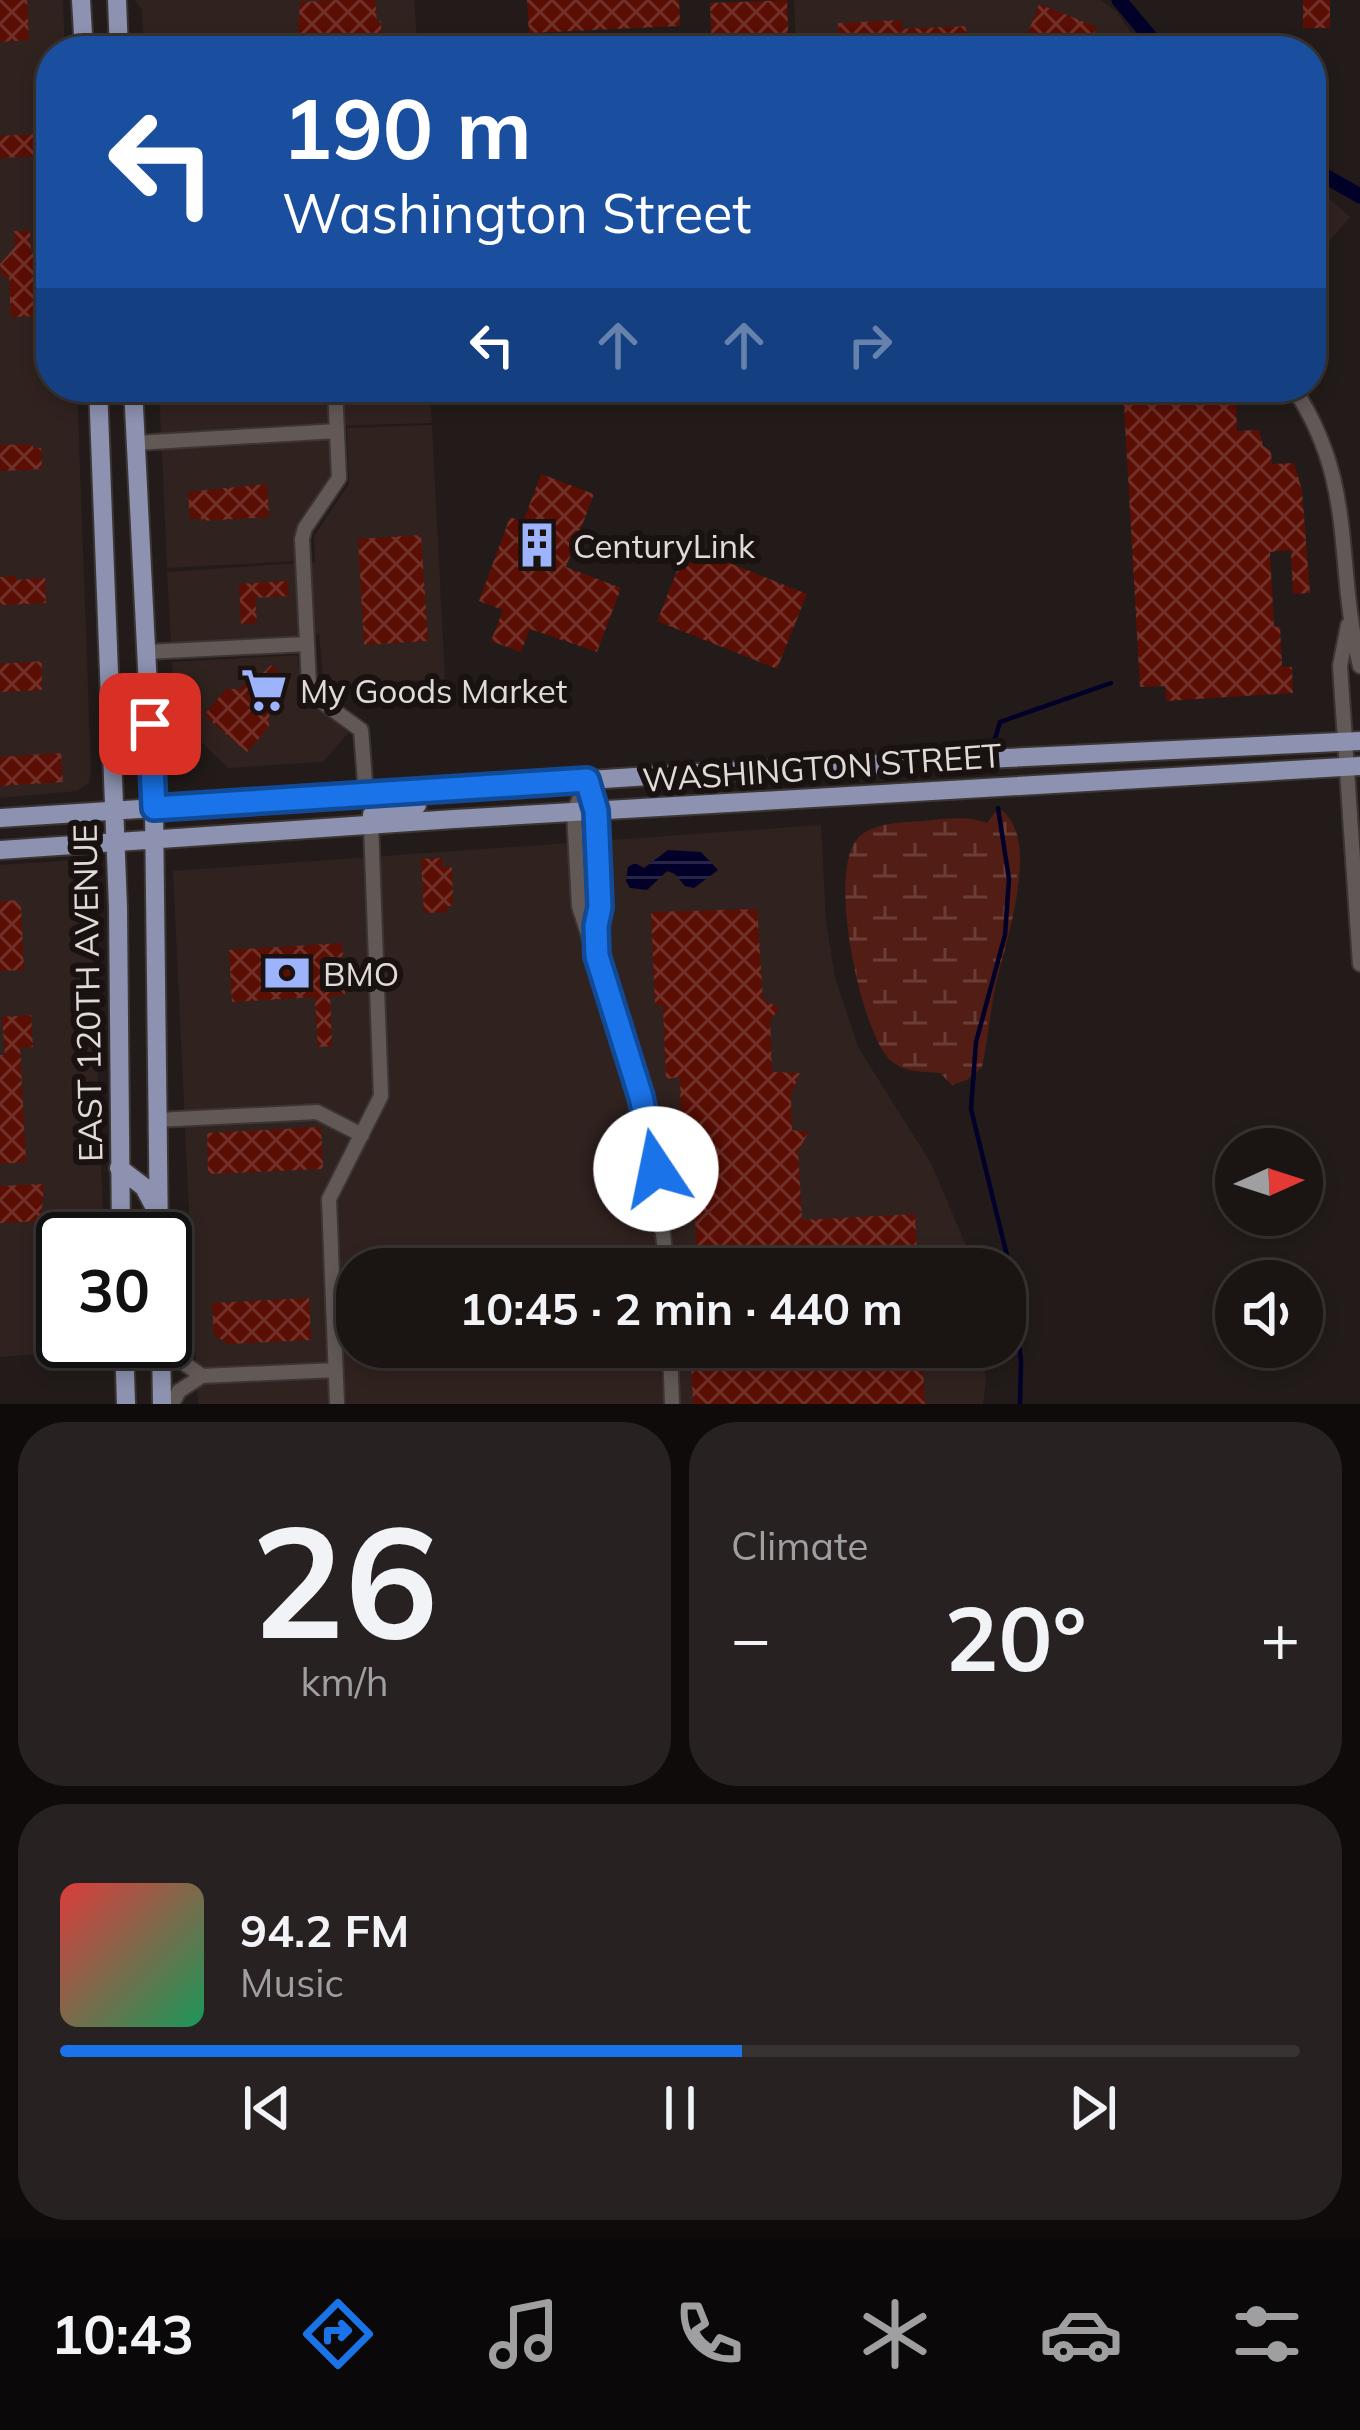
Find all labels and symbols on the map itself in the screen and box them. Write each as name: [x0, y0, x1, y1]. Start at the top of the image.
building icon: CenturyLink: [512, 520, 562, 570]
place label: CenturyLink: [573, 525, 756, 566]
supermarket icon: My Goods Market: [239, 665, 289, 715]
place label: My Goods Market: [300, 670, 567, 711]
pin: [99, 673, 201, 775]
street label: WASHINGTON STREET: [641, 734, 1003, 800]
street label: EAST 120TH AVENUE: [64, 824, 110, 1162]
bank icon: BMO: [262, 948, 312, 998]
place label: BMO: [323, 953, 399, 994]
position arrow: [593, 1106, 719, 1232]
north arrow: [1215, 1128, 1323, 1236]
speed limit sign: 30: [36, 1212, 192, 1368]

